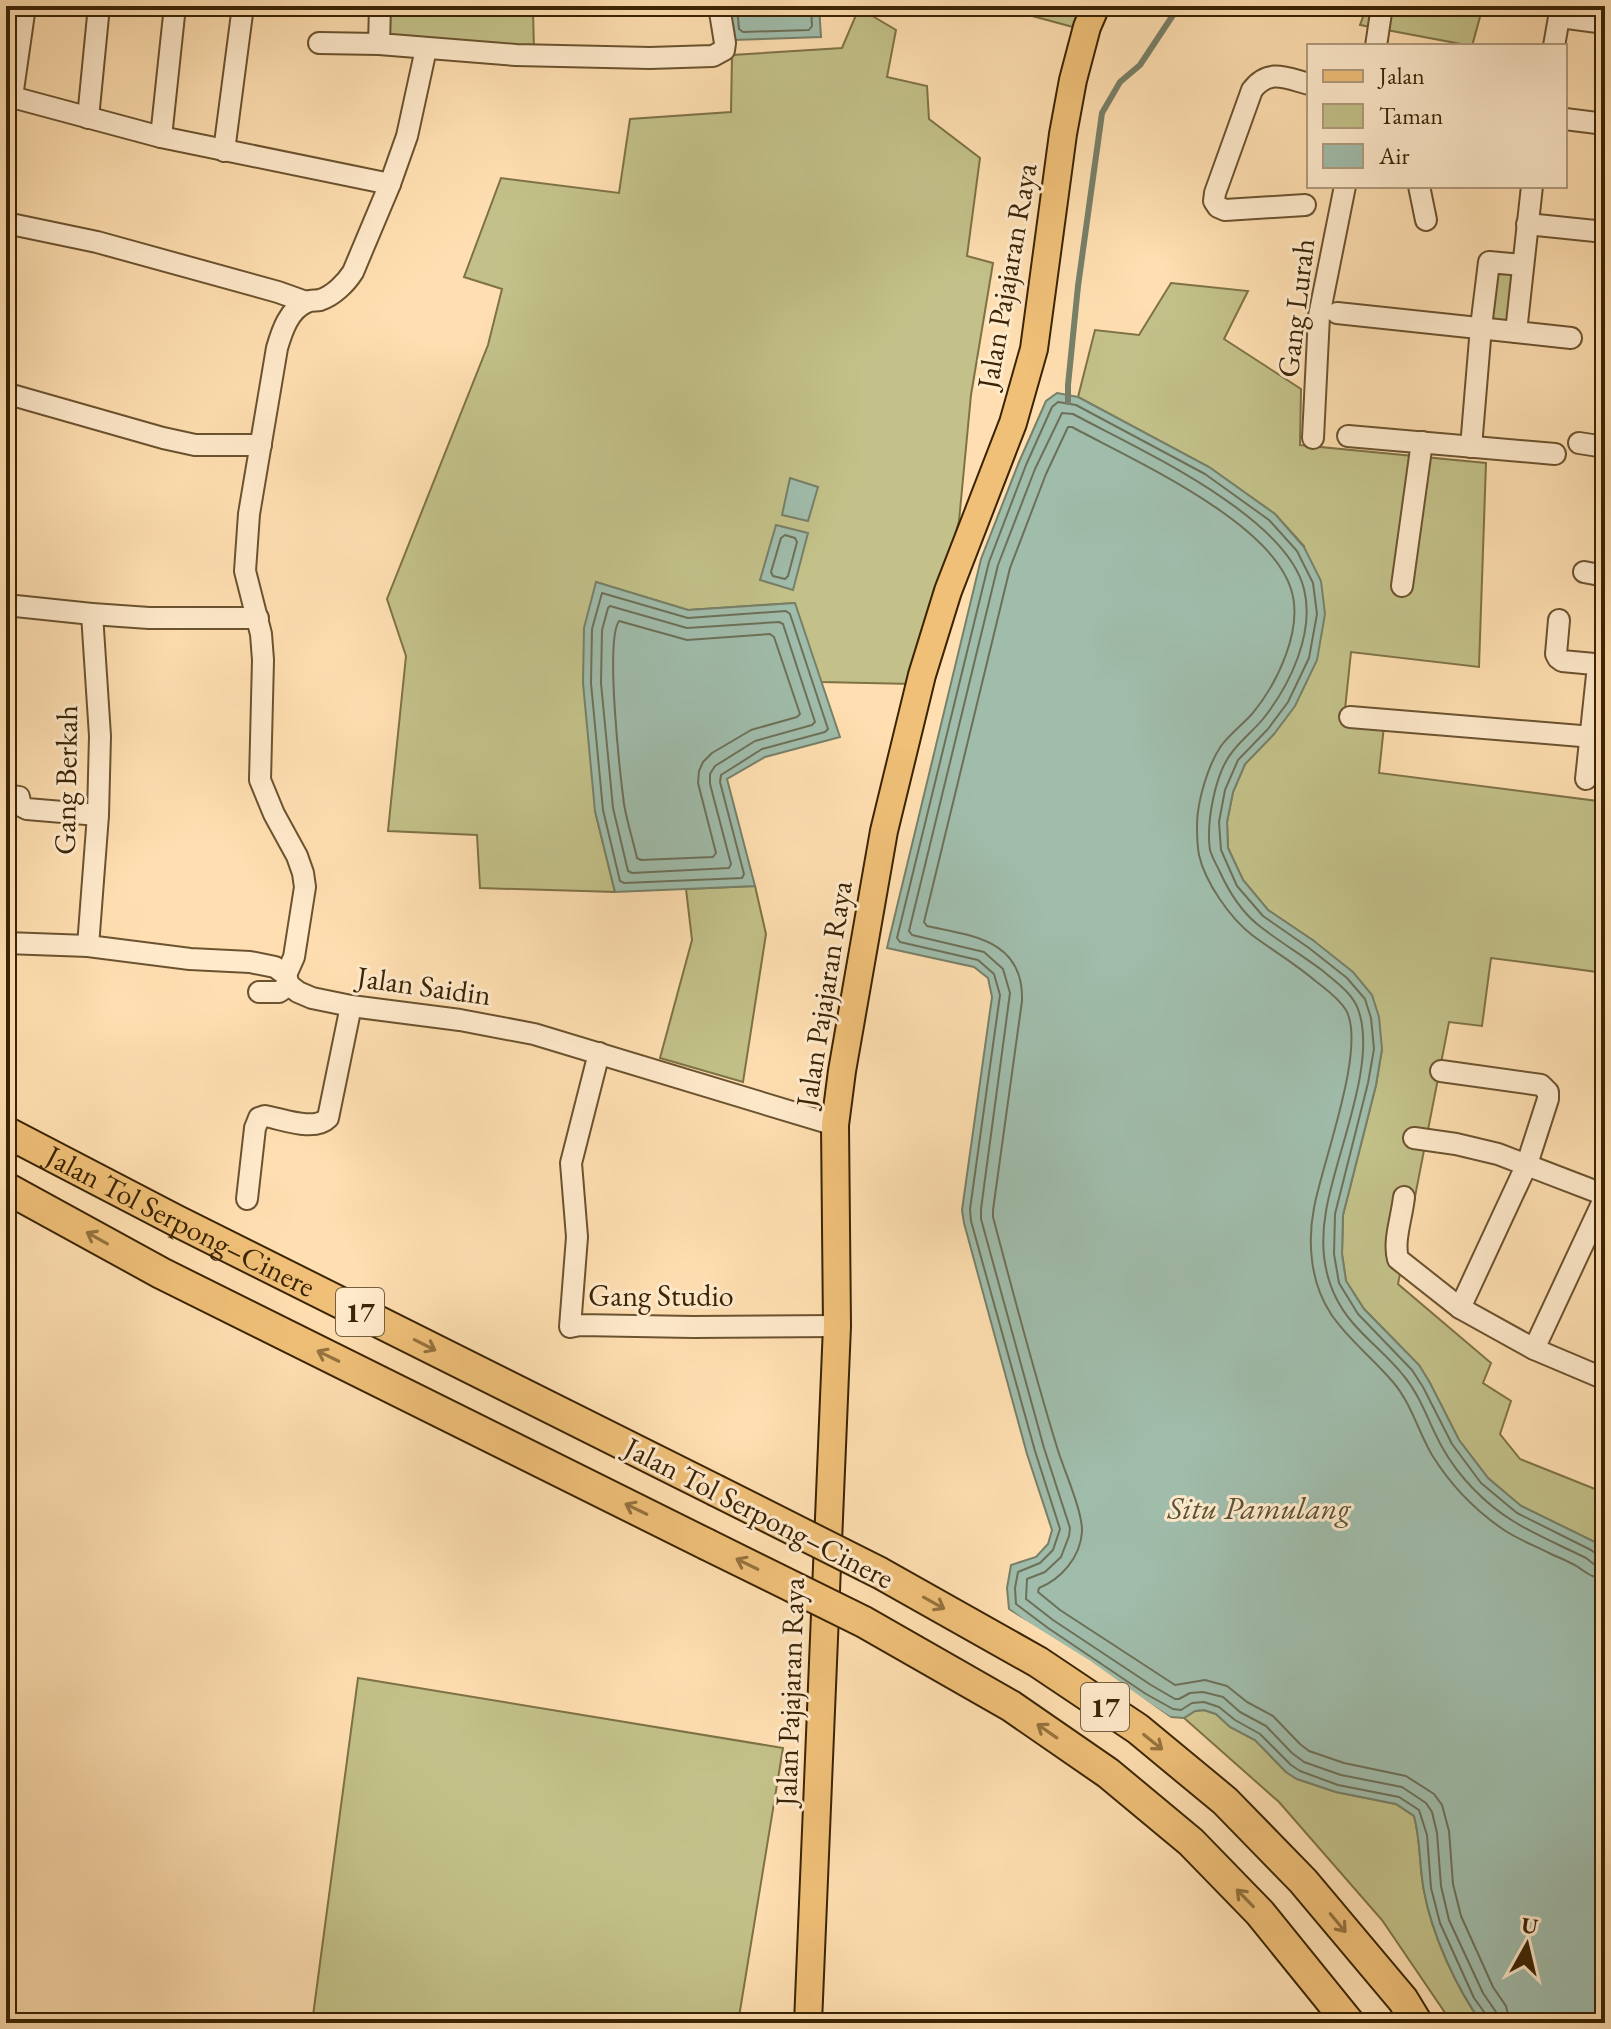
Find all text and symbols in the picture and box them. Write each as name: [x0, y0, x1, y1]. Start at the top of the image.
legend: [1307, 44, 1567, 188]
text: Jalan: [1377, 60, 1425, 91]
text: Taman: [1379, 100, 1443, 131]
text: Air: [1378, 140, 1410, 171]
street label: Jalan Pajajaran Raya: [967, 160, 1046, 395]
street label: Gang Lurah: [1268, 236, 1323, 380]
street label: Gang Berkah: [45, 705, 86, 855]
street label: Jalan Pajajaran Raya: [786, 878, 861, 1113]
street label: Jalan Saidin: [352, 956, 494, 1014]
street label: Jalan Tol Serpong–Cinere: [37, 1135, 322, 1306]
one-way arrow: [86, 1229, 109, 1245]
street label: Gang Studio: [588, 1276, 734, 1315]
road number: 17: [336, 1288, 384, 1336]
one-way arrow: [412, 1338, 436, 1353]
one-way arrow: [317, 1348, 341, 1363]
street label: Jalan Tol Serpong–Cinere: [615, 1426, 900, 1597]
water label: Situ Pamulang: [1166, 1487, 1352, 1529]
one-way arrow: [625, 1501, 649, 1517]
one-way arrow: [735, 1556, 759, 1571]
street label: Jalan Pajajaran Raya: [766, 1577, 813, 1810]
one-way arrow: [921, 1596, 945, 1611]
road number: 17: [1081, 1683, 1129, 1731]
one-way arrow: [1037, 1723, 1059, 1739]
one-way arrow: [1142, 1733, 1163, 1751]
one-way arrow: [1236, 1888, 1255, 1908]
north arrow: [1487, 1905, 1567, 1985]
text: U: [1520, 1910, 1540, 1941]
one-way arrow: [1329, 1913, 1347, 1933]

